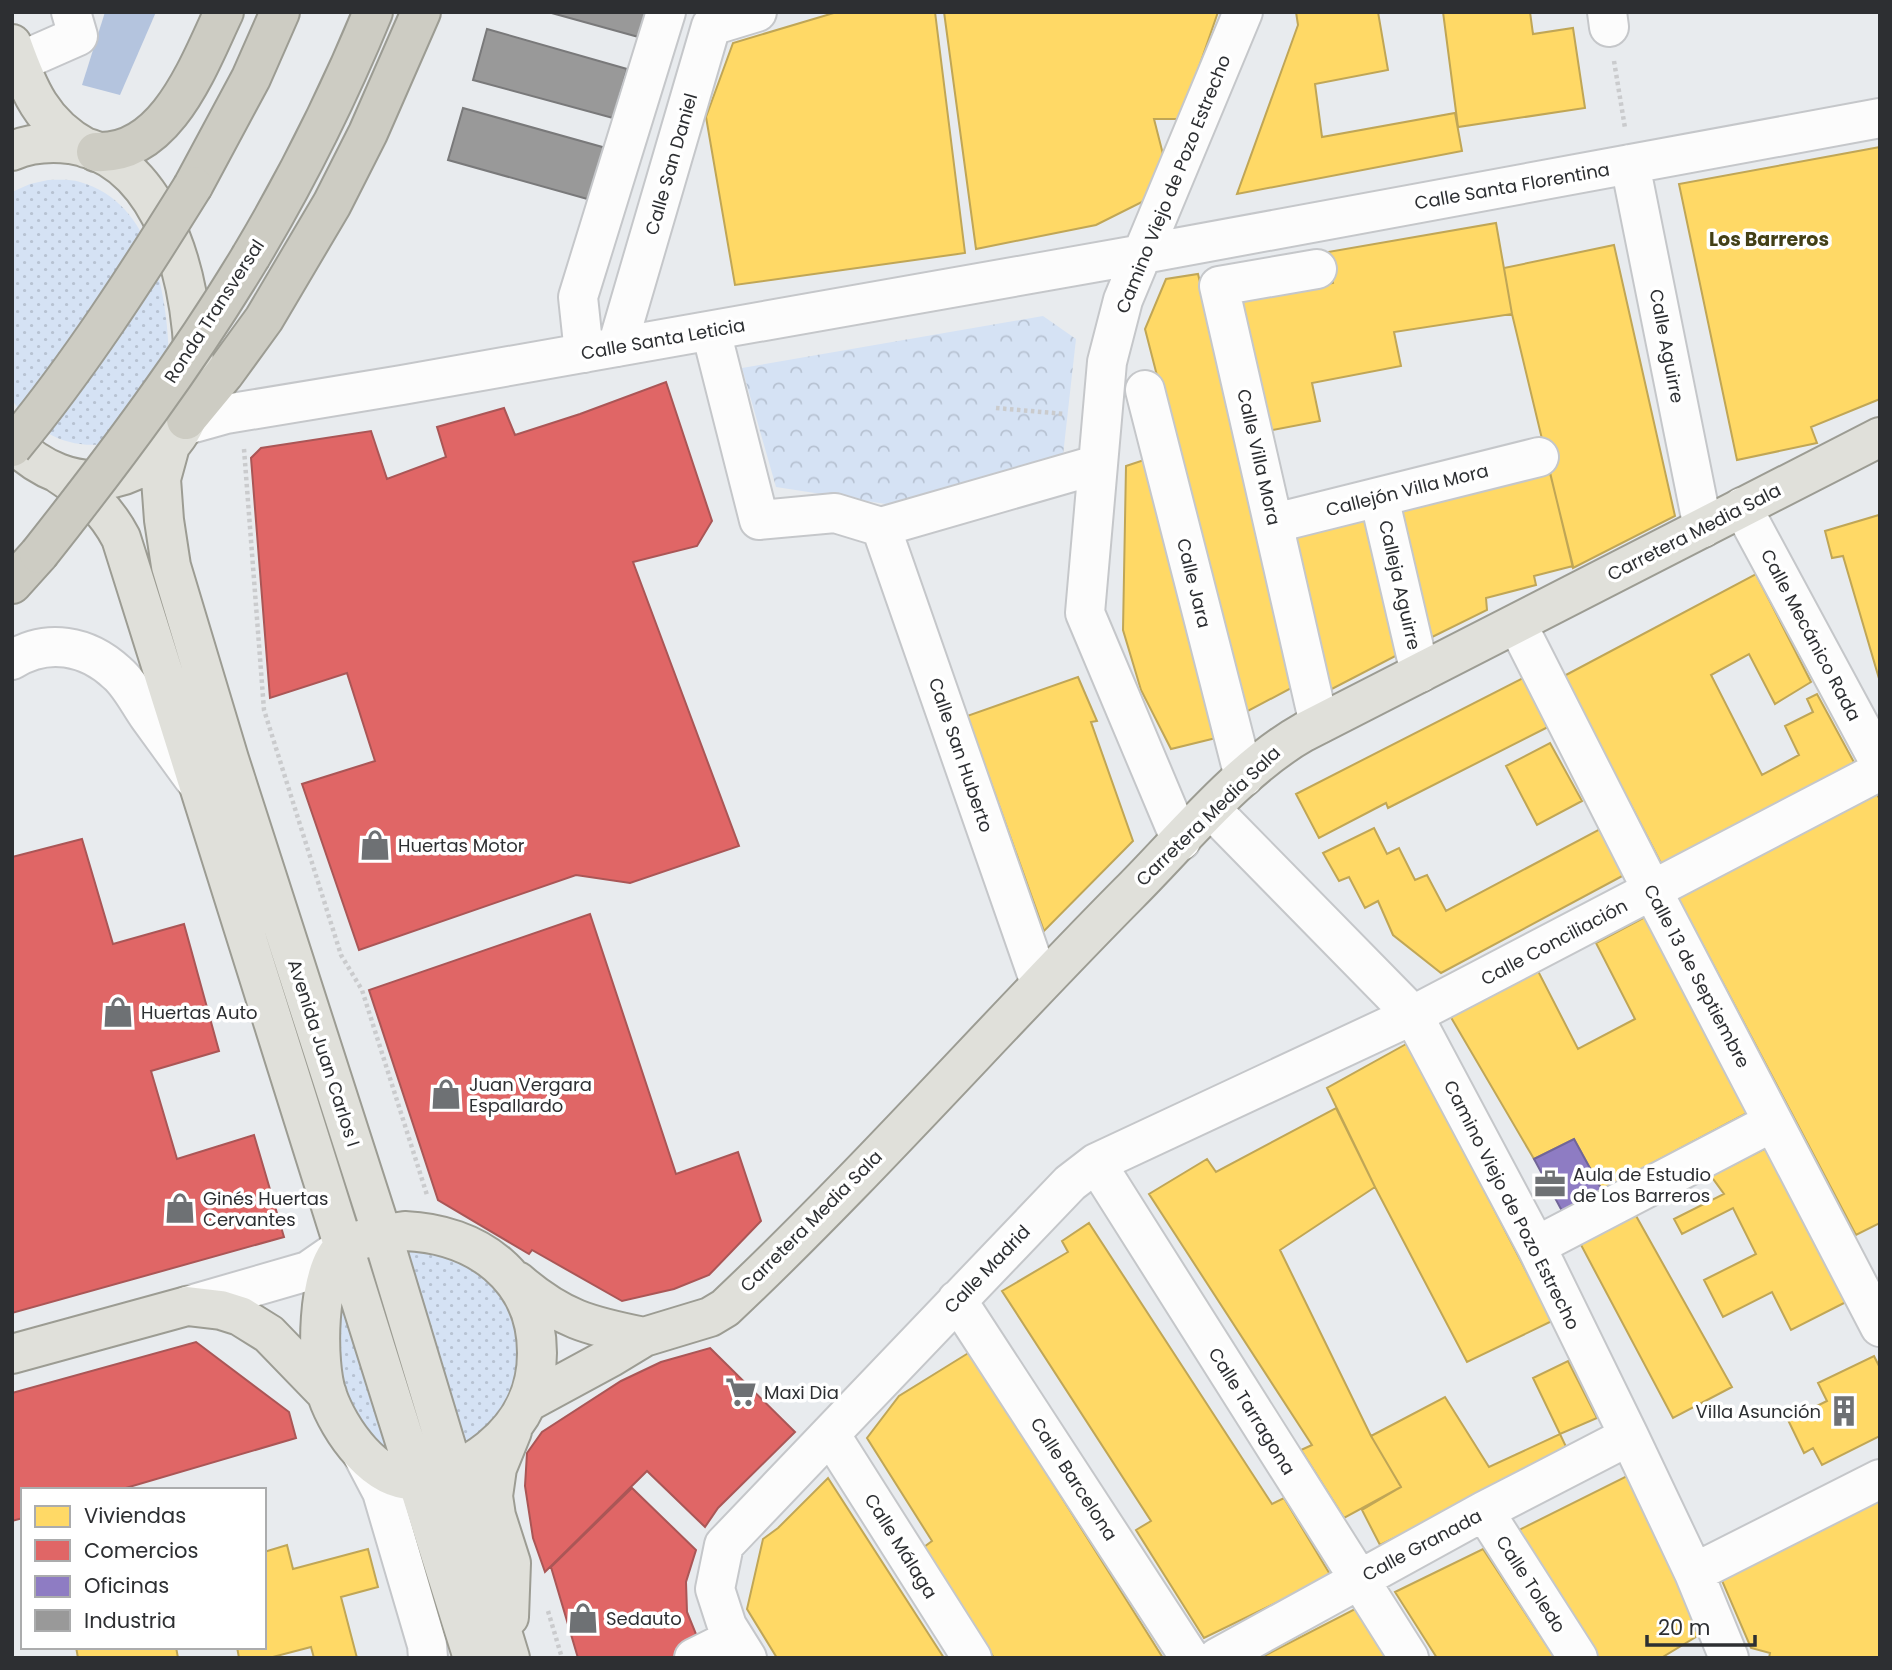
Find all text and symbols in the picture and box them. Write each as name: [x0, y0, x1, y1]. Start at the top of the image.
street label: Camino Viejo de Pozo Estrecho: [1110, 51, 1236, 317]
street label: Calle San Daniel: [639, 90, 703, 238]
street label: Calle Santa Florentina: [1412, 157, 1612, 215]
district label: Los Barreros: [1709, 226, 1829, 253]
street label: Ronda Transversal: [158, 234, 270, 388]
street label: Calle Aguirre: [1644, 287, 1690, 405]
street label: Calle Santa Leticia: [579, 312, 747, 366]
street label: Calle Villa Mora: [1231, 386, 1287, 528]
street label: Callejón Villa Mora: [1323, 458, 1491, 522]
street label: Carretera Media Sala: [1603, 477, 1785, 587]
street label: Calleja Aguirre: [1373, 518, 1427, 652]
street label: Calle Jara: [1171, 536, 1217, 630]
street label: Calle Mecánico Rada: [1755, 545, 1867, 725]
street label: Calle San Huberto: [923, 674, 999, 836]
street label: Carretera Media Sala: [1130, 740, 1286, 892]
shop icon: Huertas Motor: [358, 828, 392, 862]
place label: Huertas Motor: [398, 833, 525, 858]
street label: Calle 13 de Septiembre: [1638, 880, 1756, 1072]
street label: Calle Conciliación: [1476, 893, 1632, 991]
street label: Avenida Juan Carlos I: [282, 956, 366, 1150]
shop icon: Huertas Auto: [101, 995, 135, 1029]
place label: Huertas Auto: [141, 1000, 258, 1025]
place label: Juan Vergara Espallardo: [469, 1072, 592, 1118]
street label: Camino Viejo de Pozo Estrecho: [1438, 1076, 1586, 1334]
shop icon: Juan Vergara Espallardo: [429, 1077, 463, 1111]
street label: Carretera Media Sala: [734, 1144, 888, 1298]
place label: Aula de Estudio de Los Barreros: [1573, 1162, 1711, 1208]
office icon: Aula de Estudio de Los Barreros: [1533, 1167, 1567, 1201]
place label: Ginés Huertas Cervantes: [203, 1186, 328, 1232]
shop icon: Ginés Huertas Cervantes: [163, 1191, 197, 1225]
street label: Calle Madrid: [938, 1219, 1036, 1319]
street label: Calle Tarragona: [1203, 1343, 1301, 1479]
supermarket icon: Maxi Dia: [724, 1375, 758, 1409]
place label: Maxi Dia: [764, 1380, 839, 1405]
building icon: Villa Asunción: [1827, 1394, 1861, 1428]
place label: Villa Asunción: [1696, 1399, 1821, 1424]
street label: Calle Barcelona: [1025, 1412, 1123, 1546]
legend: [21, 1488, 266, 1649]
street label: Calle Málaga: [859, 1489, 943, 1603]
text: Viviendas: [84, 1501, 186, 1530]
street label: Calle Granada: [1358, 1503, 1486, 1587]
street label: Calle Toledo: [1490, 1530, 1572, 1638]
text: Comercios: [84, 1536, 198, 1565]
text: Oficinas: [84, 1571, 169, 1600]
shop icon: Sedauto: [566, 1601, 600, 1635]
scale bar: [1647, 1604, 1756, 1648]
text: Industria: [84, 1606, 176, 1635]
place label: Sedauto: [606, 1606, 682, 1631]
text: 20 m: [1658, 1613, 1711, 1642]

